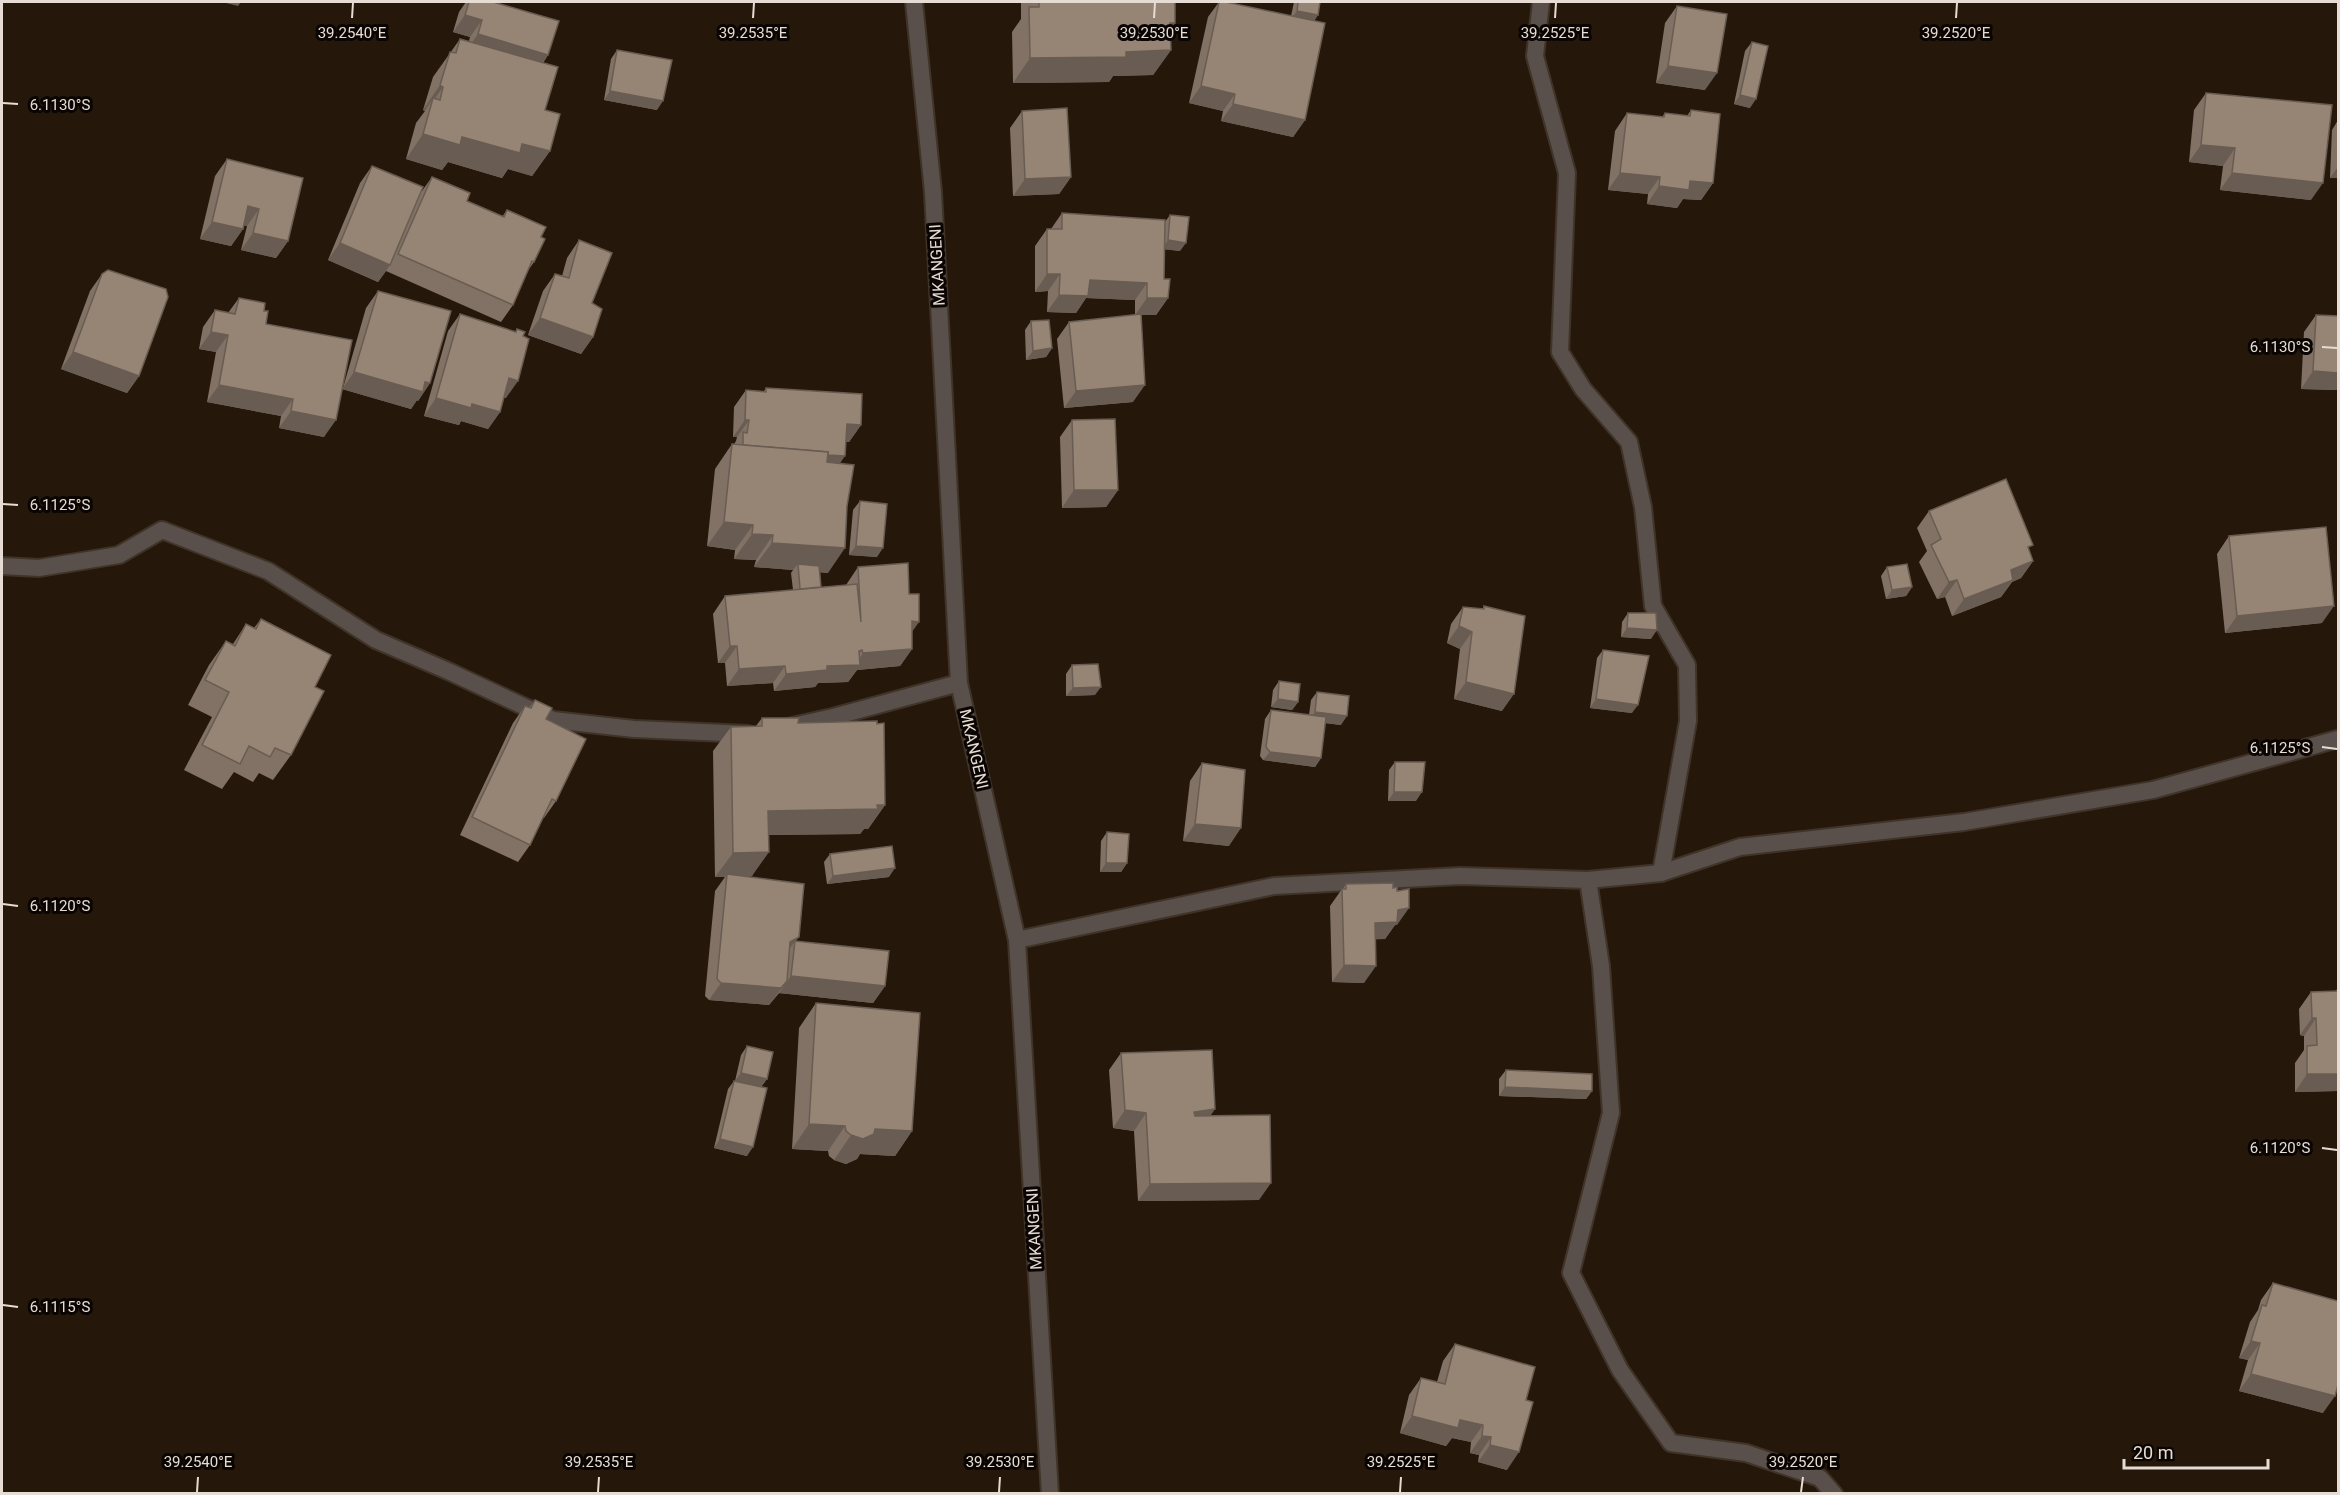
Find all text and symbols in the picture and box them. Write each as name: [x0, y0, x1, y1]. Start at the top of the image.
text: 39.2540°E: [318, 24, 387, 42]
text: 39.2535°E: [719, 24, 788, 42]
text: 39.2530°E: [1120, 24, 1189, 42]
text: 39.2525°E: [1521, 24, 1590, 42]
text: 39.2520°E: [1922, 24, 1991, 42]
text: 6.1130°S: [30, 96, 90, 114]
street label: MKANGENI: [925, 224, 949, 306]
text: 6.1130°S: [2250, 338, 2310, 356]
text: 6.1125°S: [30, 496, 90, 514]
street label: MKANGENI: [956, 707, 992, 791]
text: 6.1125°S: [2250, 739, 2310, 757]
text: 6.1120°S: [30, 897, 90, 915]
text: 6.1120°S: [2250, 1139, 2310, 1157]
street label: MKANGENI: [1022, 1188, 1046, 1270]
text: 6.1115°S: [30, 1298, 90, 1316]
scale bar: [2124, 1432, 2268, 1470]
text: 20 m: [2133, 1442, 2173, 1463]
text: 39.2540°E: [164, 1453, 233, 1471]
text: 39.2535°E: [565, 1453, 634, 1471]
text: 39.2530°E: [966, 1453, 1035, 1471]
text: 39.2525°E: [1367, 1453, 1436, 1471]
text: 39.2520°E: [1769, 1453, 1838, 1471]

